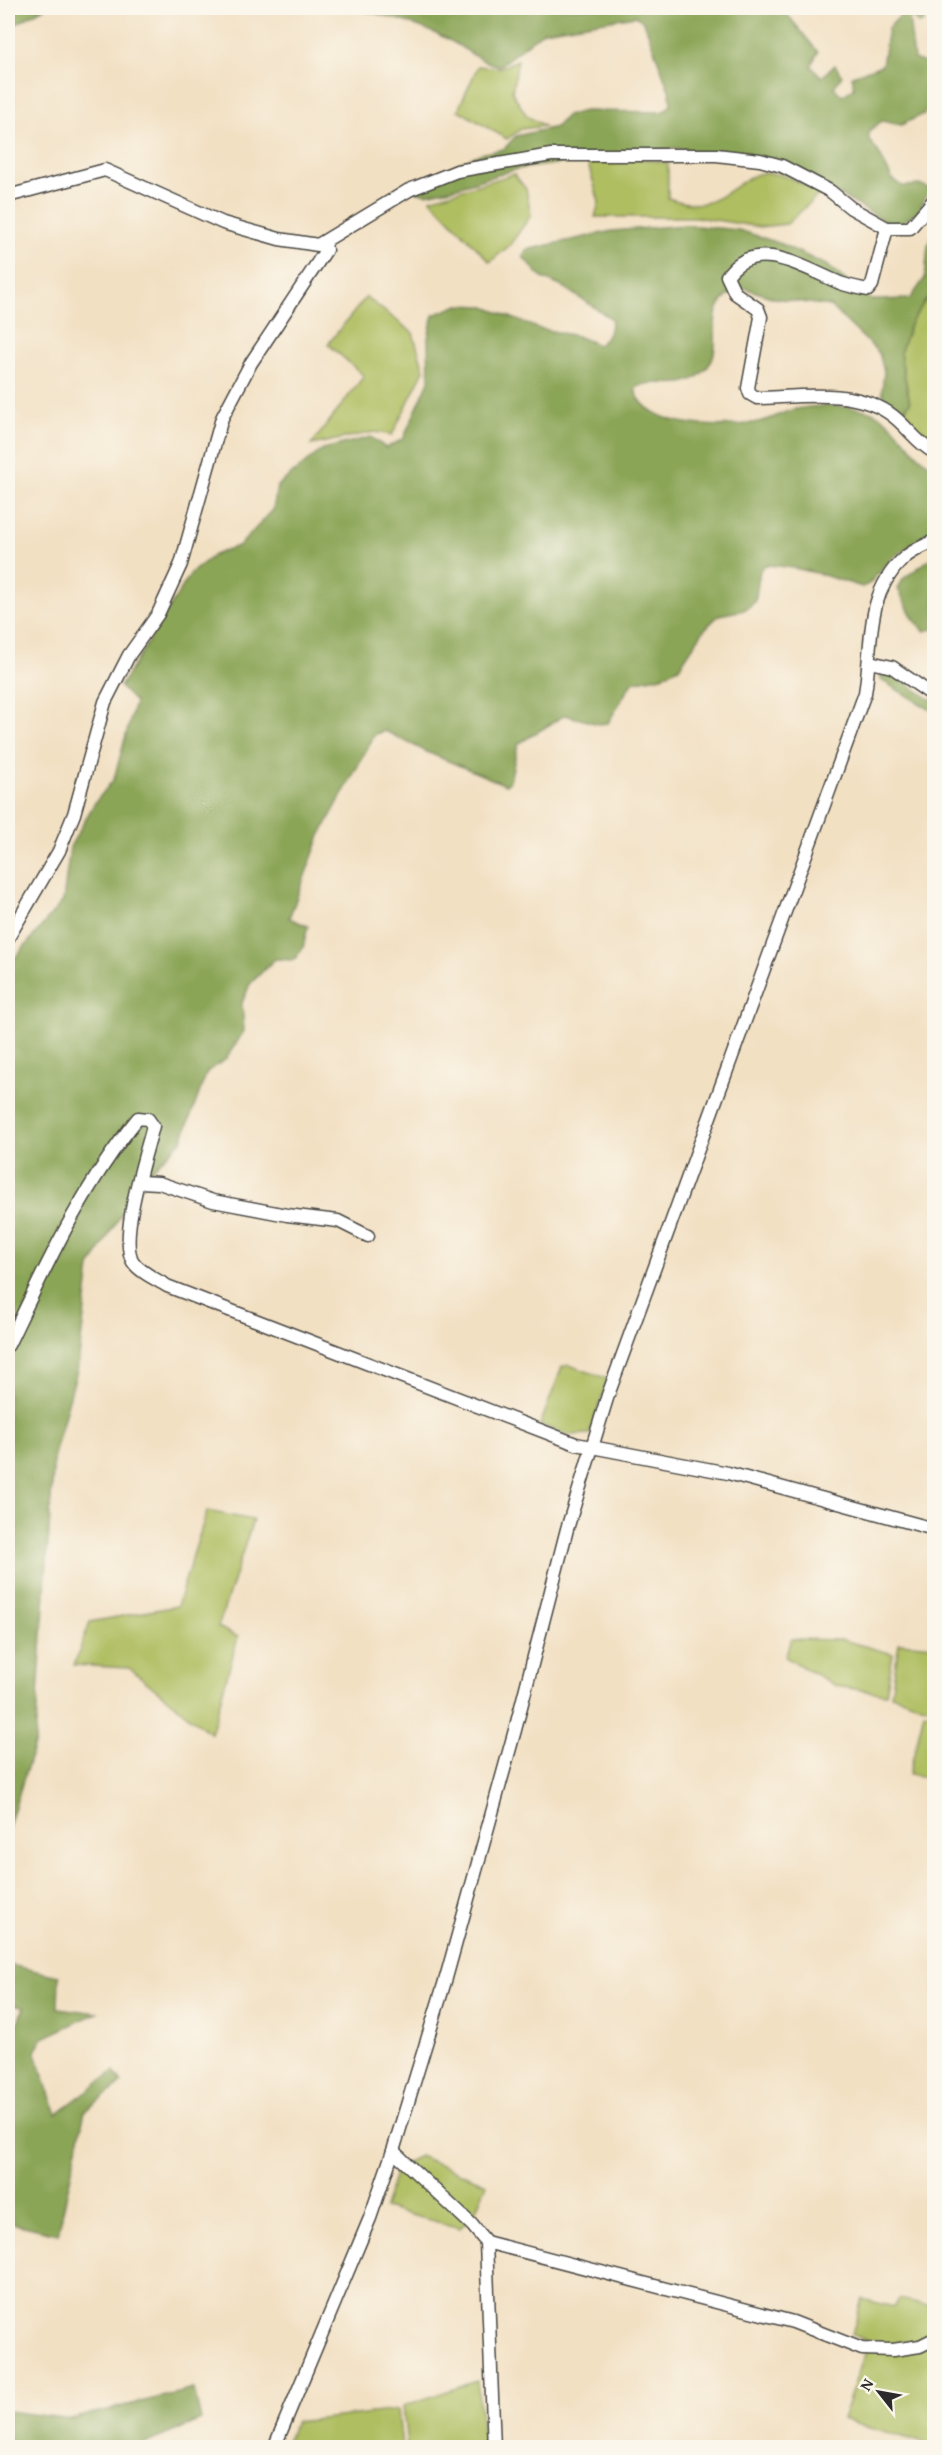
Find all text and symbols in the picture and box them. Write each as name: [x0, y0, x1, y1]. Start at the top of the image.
north arrow: [849, 2362, 909, 2422]
text: N: [853, 2373, 879, 2395]

